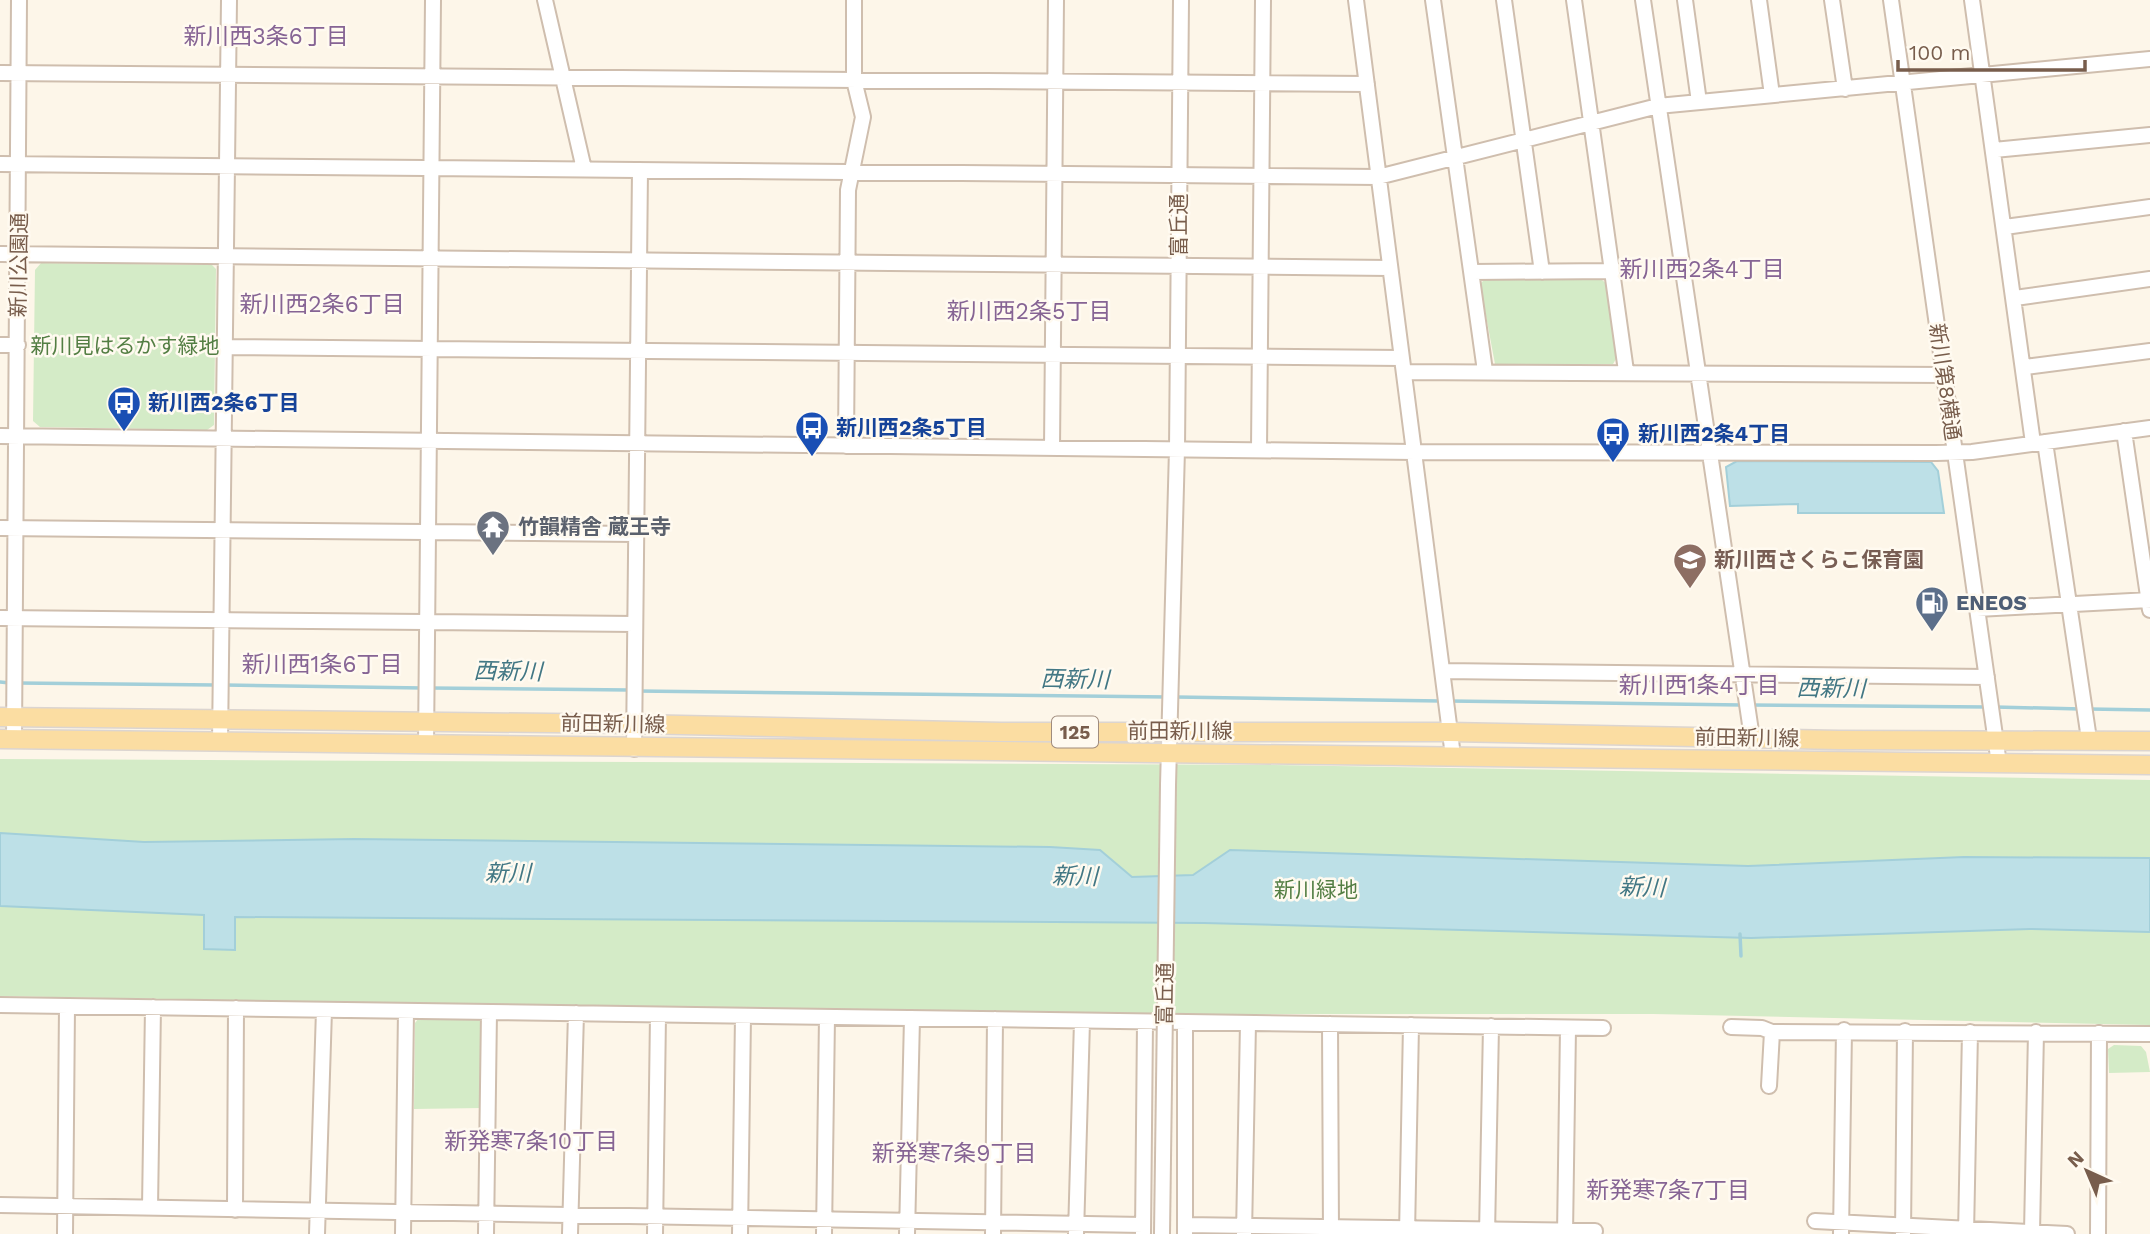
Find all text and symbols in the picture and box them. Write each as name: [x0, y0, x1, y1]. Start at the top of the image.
district label: 新川西3条6丁目: [183, 23, 349, 50]
scale bar: [1898, 28, 2085, 72]
text: 100 m: [1909, 40, 1971, 65]
street label: 富丘通: [1166, 194, 1191, 257]
street label: 新川公園通: [5, 212, 32, 318]
district label: 新川西2条4丁目: [1619, 256, 1785, 283]
district label: 新川西2条6丁目: [239, 291, 405, 318]
district label: 新川西2条5丁目: [947, 298, 1111, 325]
street label: 新川第8横通: [1925, 322, 1966, 442]
park label: 新川見はるかす緑地: [31, 333, 220, 358]
bus stop icon: 新川西2条6丁目: [105, 384, 143, 433]
place label: 新川西2条6丁目: [148, 390, 299, 415]
bus stop icon: 新川西2条5丁目: [793, 409, 831, 458]
place label: 新川西2条5丁目: [836, 415, 987, 440]
bus stop icon: 新川西2条4丁目: [1594, 415, 1632, 464]
place label: 新川西2条4丁目: [1638, 421, 1790, 446]
temple icon: 竹韻精舎 蔵王寺: [474, 508, 512, 557]
place label: 竹韻精舎 蔵王寺: [518, 514, 671, 539]
school or university icon: 新川西さくらこ保育園: [1671, 541, 1709, 590]
place label: 新川西さくらこ保育園: [1714, 547, 1924, 572]
fuel station icon: ENEOS: [1913, 584, 1951, 633]
place label: ENEOS: [1956, 590, 2027, 615]
district label: 新川西1条6丁目: [242, 651, 402, 678]
water label: 西新川: [473, 657, 546, 686]
water label: 西新川: [1040, 665, 1113, 694]
district label: 新川西1条4丁目: [1618, 672, 1780, 699]
water label: 西新川: [1796, 674, 1869, 703]
street label: 前田新川線: [560, 710, 666, 737]
road number: 125: [1052, 716, 1098, 748]
street label: 前田新川線: [1128, 718, 1233, 743]
street label: 前田新川線: [1694, 724, 1800, 751]
water label: 新川: [485, 860, 534, 887]
water label: 新川: [1052, 863, 1101, 890]
water label: 新川: [1619, 873, 1668, 902]
park label: 新川緑地: [1274, 877, 1358, 902]
street label: 富丘通: [1151, 962, 1178, 1026]
district label: 新発寒7条10丁目: [444, 1128, 618, 1155]
north arrow: [2052, 1136, 2122, 1206]
district label: 新発寒7条9丁目: [871, 1140, 1037, 1167]
text: N: [2062, 1146, 2089, 1172]
district label: 新発寒7条7丁目: [1586, 1177, 1750, 1204]

